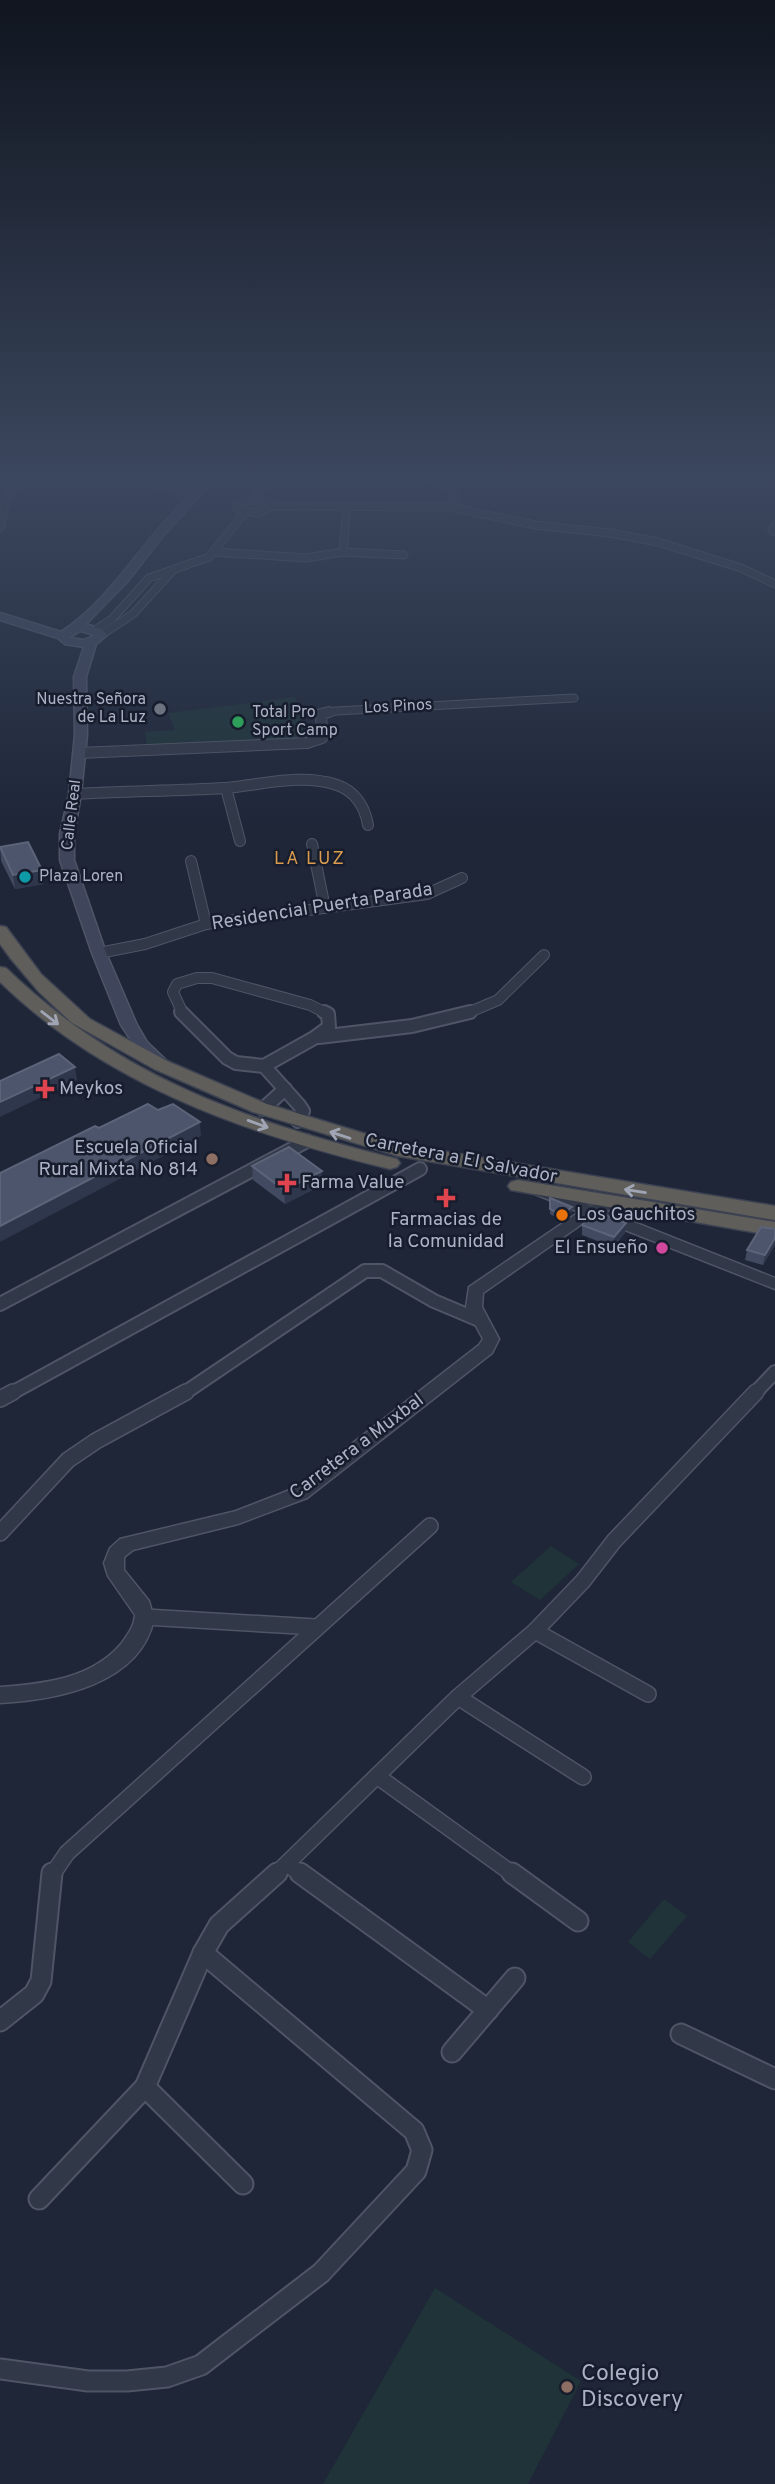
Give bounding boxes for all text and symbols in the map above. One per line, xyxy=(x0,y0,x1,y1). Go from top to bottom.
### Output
place label: Nuestra Señora de La Luz xyxy=(36,690,146,728)
street label: Los Pinos xyxy=(363,695,433,719)
marker: Nuestra Señora de La Luz xyxy=(152,701,168,717)
place label: Total Pro Sport Camp xyxy=(252,703,338,741)
marker: Total Pro Sport Camp xyxy=(230,714,246,730)
street label: Calle Real xyxy=(58,779,86,851)
district label: LA LUZ xyxy=(274,848,346,871)
place label: Plaza Loren xyxy=(39,867,123,887)
marker: Plaza Loren xyxy=(17,869,33,885)
street label: Residencial Puerta Parada xyxy=(210,878,434,936)
one-way arrow xyxy=(41,1011,59,1026)
place label: Meykos xyxy=(59,1077,123,1101)
marker: Meykos xyxy=(37,1081,53,1097)
one-way arrow xyxy=(247,1119,269,1131)
one-way arrow xyxy=(329,1127,351,1140)
street label: Carretera a El Salvador xyxy=(363,1129,560,1190)
place label: Escuela Oficial Rural Mixta No 814 xyxy=(39,1136,198,1182)
marker: Escuela Oficial Rural Mixta No 814 xyxy=(204,1151,220,1167)
place label: Farma Value xyxy=(301,1171,404,1195)
marker: Farma Value xyxy=(279,1175,295,1191)
one-way arrow xyxy=(624,1184,647,1197)
marker: Farmacias de la Comunidad xyxy=(438,1190,454,1206)
place label: Los Gauchitos xyxy=(576,1203,695,1227)
marker: Los Gauchitos xyxy=(554,1207,570,1223)
place label: Farmacias de la Comunidad xyxy=(388,1208,504,1254)
place label: El Ensueño xyxy=(554,1236,648,1260)
marker: El Ensueño xyxy=(654,1240,670,1256)
street label: Carretera a Muxbal xyxy=(285,1389,429,1505)
place label: Colegio Discovery xyxy=(581,2360,683,2415)
marker: Colegio Discovery xyxy=(559,2379,575,2395)

